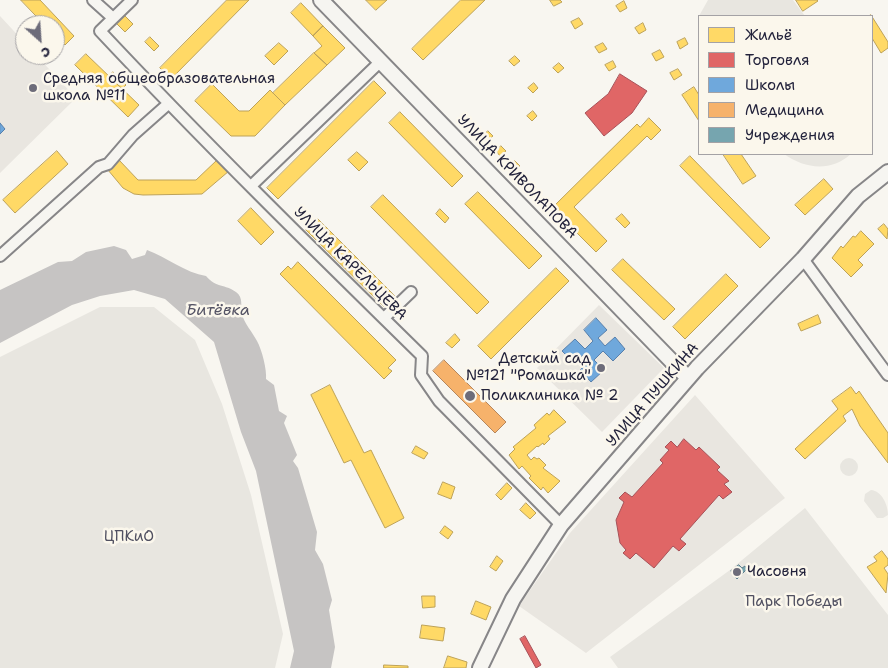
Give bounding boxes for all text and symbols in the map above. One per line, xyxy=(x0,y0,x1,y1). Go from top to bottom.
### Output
north arrow xyxy=(15,15,65,65)
legend xyxy=(698,15,873,155)
text: Жильё xyxy=(745,25,792,45)
text: С xyxy=(38,43,54,63)
text: Торговля xyxy=(745,50,810,70)
place label: Средняя общеобразовательная школа №11 xyxy=(43,70,275,105)
text: Школы xyxy=(745,75,795,95)
marker: Средняя общеобразовательная школа №11 xyxy=(27,82,39,94)
text: Медицина xyxy=(745,100,824,120)
street label: УЛИЦА КРИВОЛАПОВА xyxy=(453,111,581,243)
text: Учреждения xyxy=(745,125,835,145)
street label: УЛИЦА КАРЕЛЬЦЕВА xyxy=(290,204,410,324)
water label: Битёвка xyxy=(186,301,250,321)
street label: УЛИЦА ПУШКИНА xyxy=(603,340,703,450)
place label: Детский сад №121 "Ромашка" xyxy=(466,350,591,385)
marker: Детский сад №121 "Ромашка" xyxy=(595,362,607,374)
place label: Поликлиника № 2 xyxy=(481,387,619,405)
marker: Поликлиника № 2 xyxy=(463,389,477,403)
park label: ЦПКиО xyxy=(104,528,154,546)
place label: Часовня xyxy=(747,563,807,581)
marker: Часовня xyxy=(731,566,743,578)
park label: Парк Победы xyxy=(745,593,843,611)

